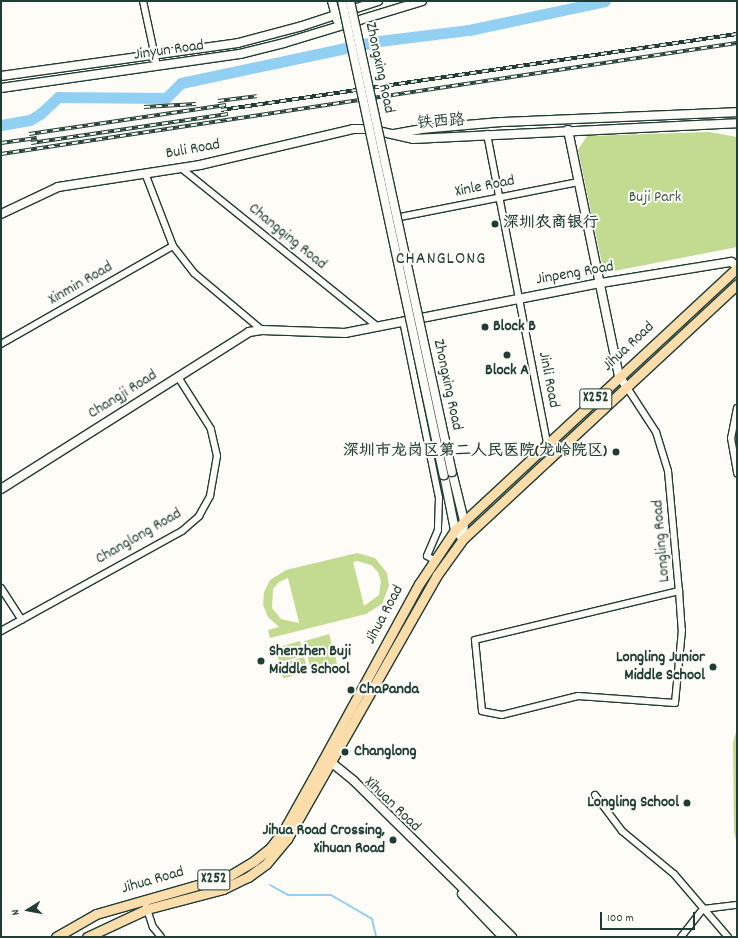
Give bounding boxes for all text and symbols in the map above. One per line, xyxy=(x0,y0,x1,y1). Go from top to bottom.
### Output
street label: Zhongxing Road xyxy=(360,21,398,115)
street label: Jinyun Road xyxy=(133,37,205,65)
street label: 铁西路 xyxy=(416,112,466,134)
street label: Buli Road xyxy=(164,136,222,164)
street label: Xinle Road xyxy=(454,172,516,202)
park label: Buji Park xyxy=(629,188,681,208)
street label: Changqing Road xyxy=(244,200,330,274)
place label: 深圳农商银行 xyxy=(503,214,599,234)
marker: 深圳农商银行 xyxy=(490,219,500,229)
district label: CHANGLONG xyxy=(396,249,486,271)
street label: Xinmin Road xyxy=(46,258,116,310)
street label: Jinpeng Road xyxy=(535,258,615,290)
place label: Block B xyxy=(493,317,536,337)
street label: Jihua Road xyxy=(599,318,659,376)
marker: Block B xyxy=(480,322,490,332)
street label: Zhongxing Road xyxy=(428,338,466,432)
marker: Block A xyxy=(502,350,512,360)
street label: Jinli Road xyxy=(533,350,563,410)
place label: Block A xyxy=(485,361,529,381)
street label: Changji Road xyxy=(85,366,161,424)
road number: X252 xyxy=(579,386,613,412)
place label: 深圳市龙岗区第二人民医院(龙岭院区) xyxy=(343,442,607,462)
marker: 深圳市龙岗区第二人民医院(龙岭院区) xyxy=(610,446,622,458)
street label: Longling Road xyxy=(649,499,675,583)
street label: Changlong Road xyxy=(93,505,185,569)
street label: Jihua Road xyxy=(361,582,409,648)
place label: Shenzhen Buji Middle School xyxy=(269,642,351,680)
place label: Longling Junior Middle School xyxy=(616,648,705,686)
marker: Shenzhen Buji Middle School xyxy=(256,656,266,666)
marker: Longling Junior Middle School xyxy=(708,662,718,672)
place label: ChaPanda xyxy=(359,680,419,700)
marker: ChaPanda xyxy=(346,685,356,695)
place label: Changlong xyxy=(354,742,416,762)
marker: Changlong xyxy=(339,746,351,758)
street label: Xihuan Road xyxy=(360,773,424,837)
place label: Longling School xyxy=(587,793,679,813)
marker: Longling School xyxy=(682,798,692,808)
place label: Jihua Road Crossing, Xihuan Road xyxy=(262,821,385,859)
marker: Jihua Road Crossing, Xihuan Road xyxy=(388,835,398,845)
street label: Jihua Road xyxy=(120,863,186,899)
road number: X252 xyxy=(197,867,231,893)
north arrow xyxy=(8,890,48,930)
scale bar xyxy=(602,904,697,930)
text: N xyxy=(8,908,25,916)
text: 100 m xyxy=(607,910,634,927)

